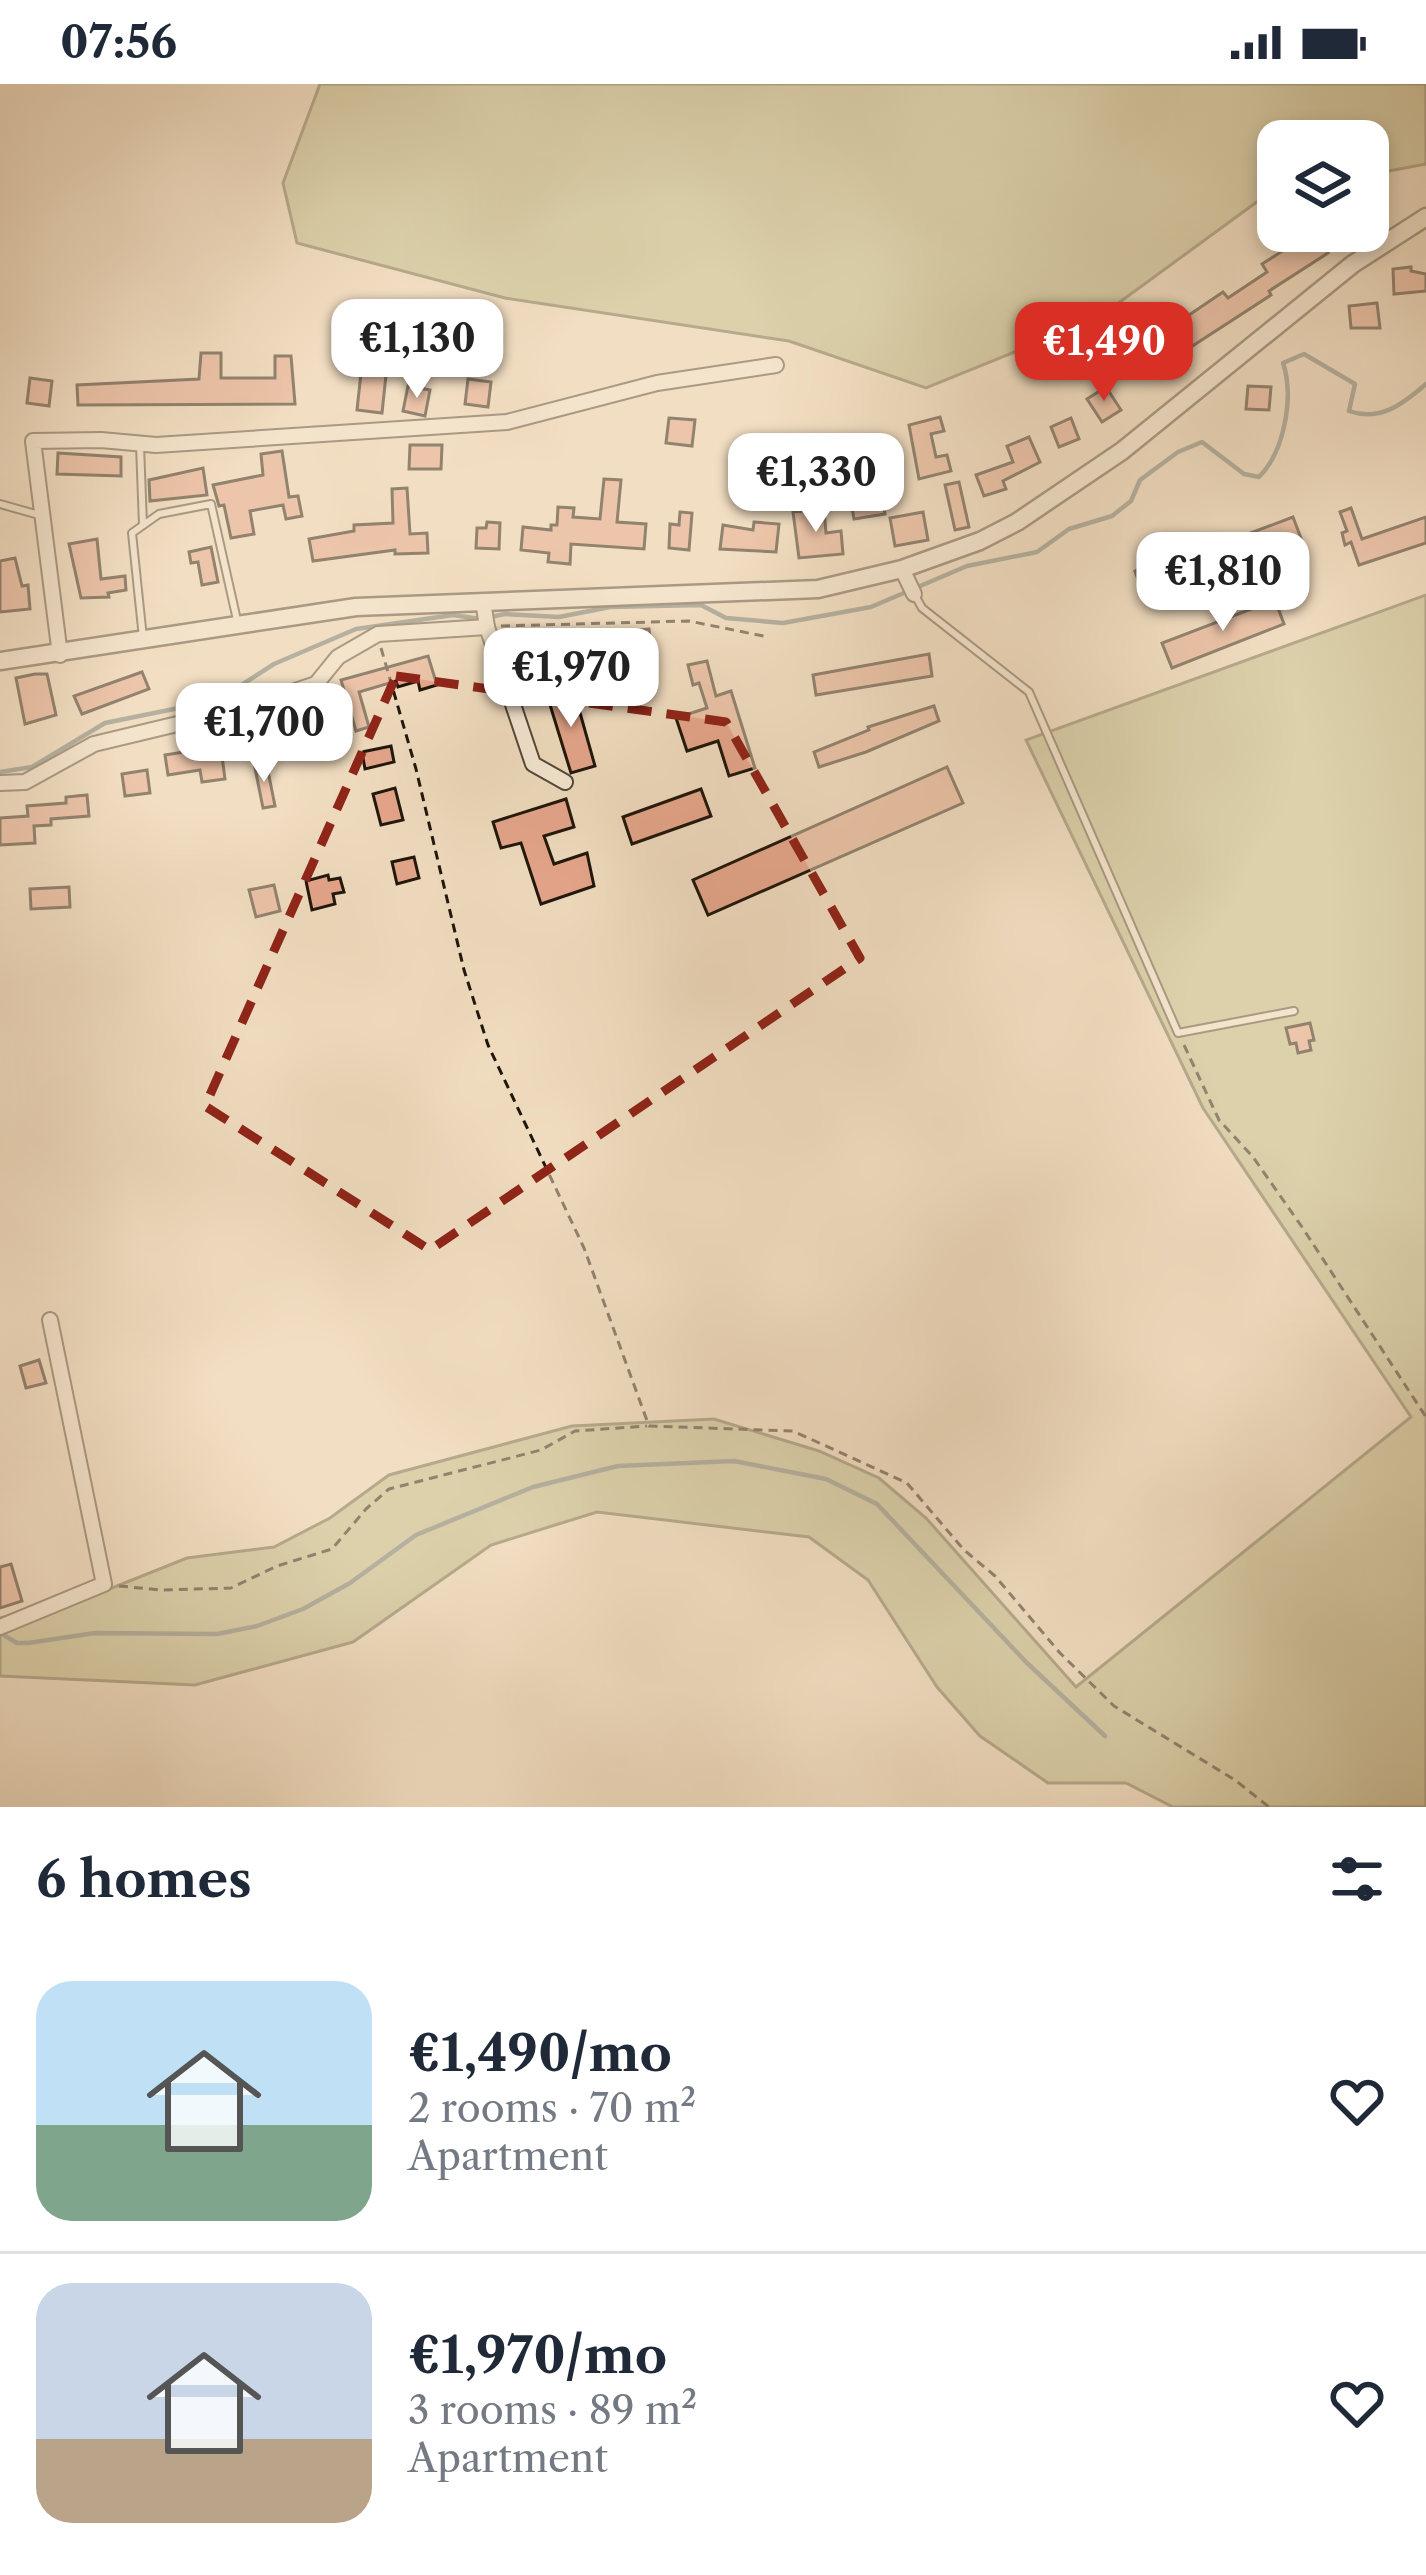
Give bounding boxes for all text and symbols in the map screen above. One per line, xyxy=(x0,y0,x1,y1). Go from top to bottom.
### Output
text: 07:56 xyxy=(60,14,177,70)
map controls xyxy=(1257,120,1389,252)
button: layers xyxy=(1257,120,1389,252)
pin: €1,130 xyxy=(319,299,515,401)
pin: €1,490 xyxy=(1006,302,1202,404)
text: €1,130 xyxy=(358,314,476,362)
text: €1,490 xyxy=(1042,317,1166,365)
pin: €1,330 xyxy=(718,433,914,535)
text: €1,330 xyxy=(755,448,877,496)
pin: €1,810 xyxy=(1125,532,1321,634)
text: €1,810 xyxy=(1163,547,1283,595)
pin: €1,970 xyxy=(473,628,669,730)
text: €1,970 xyxy=(511,643,631,691)
pin: €1,700 xyxy=(166,683,362,785)
text: €1,700 xyxy=(203,698,325,746)
icon: filters xyxy=(1324,1846,1390,1912)
text: 6 homes xyxy=(36,1848,252,1910)
text: €1,490/mo xyxy=(408,2022,672,2084)
icon: home xyxy=(132,2029,276,2173)
icon: heart xyxy=(1324,2068,1390,2134)
text: 2 rooms · 70 m² xyxy=(408,2084,696,2132)
text: Apartment xyxy=(408,2132,608,2180)
text: €1,970/mo xyxy=(408,2324,667,2386)
icon: home xyxy=(132,2331,276,2475)
icon: heart xyxy=(1324,2370,1390,2436)
text: 3 rooms · 89 m² xyxy=(408,2386,697,2434)
text: Apartment xyxy=(408,2434,608,2482)

